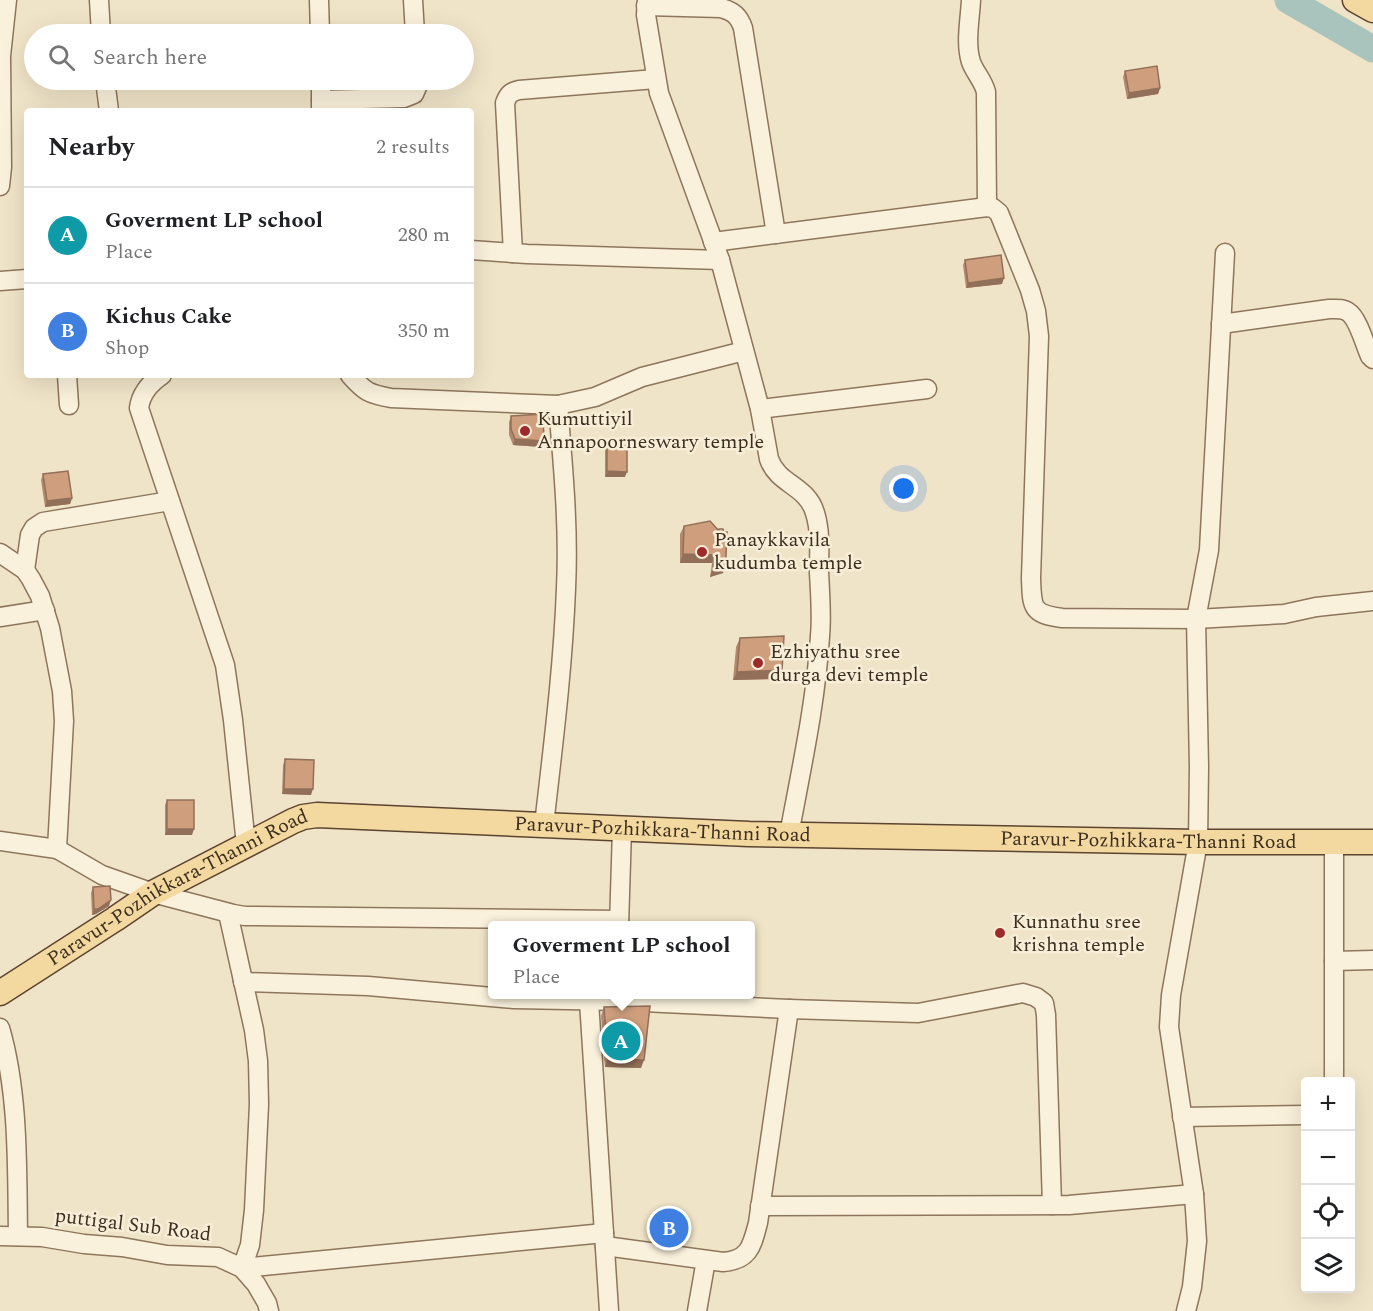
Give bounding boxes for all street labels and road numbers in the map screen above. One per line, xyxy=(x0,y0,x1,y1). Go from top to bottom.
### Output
street label: Paravur-Pozhikkara-Thanni Road xyxy=(41,801,313,974)
street label: Paravur-Pozhikkara-Thanni Road xyxy=(514,809,811,850)
street label: Paravur-Pozhikkara-Thanni Road xyxy=(1000,823,1297,857)
street label: puttigal Sub Road xyxy=(53,1201,213,1249)

